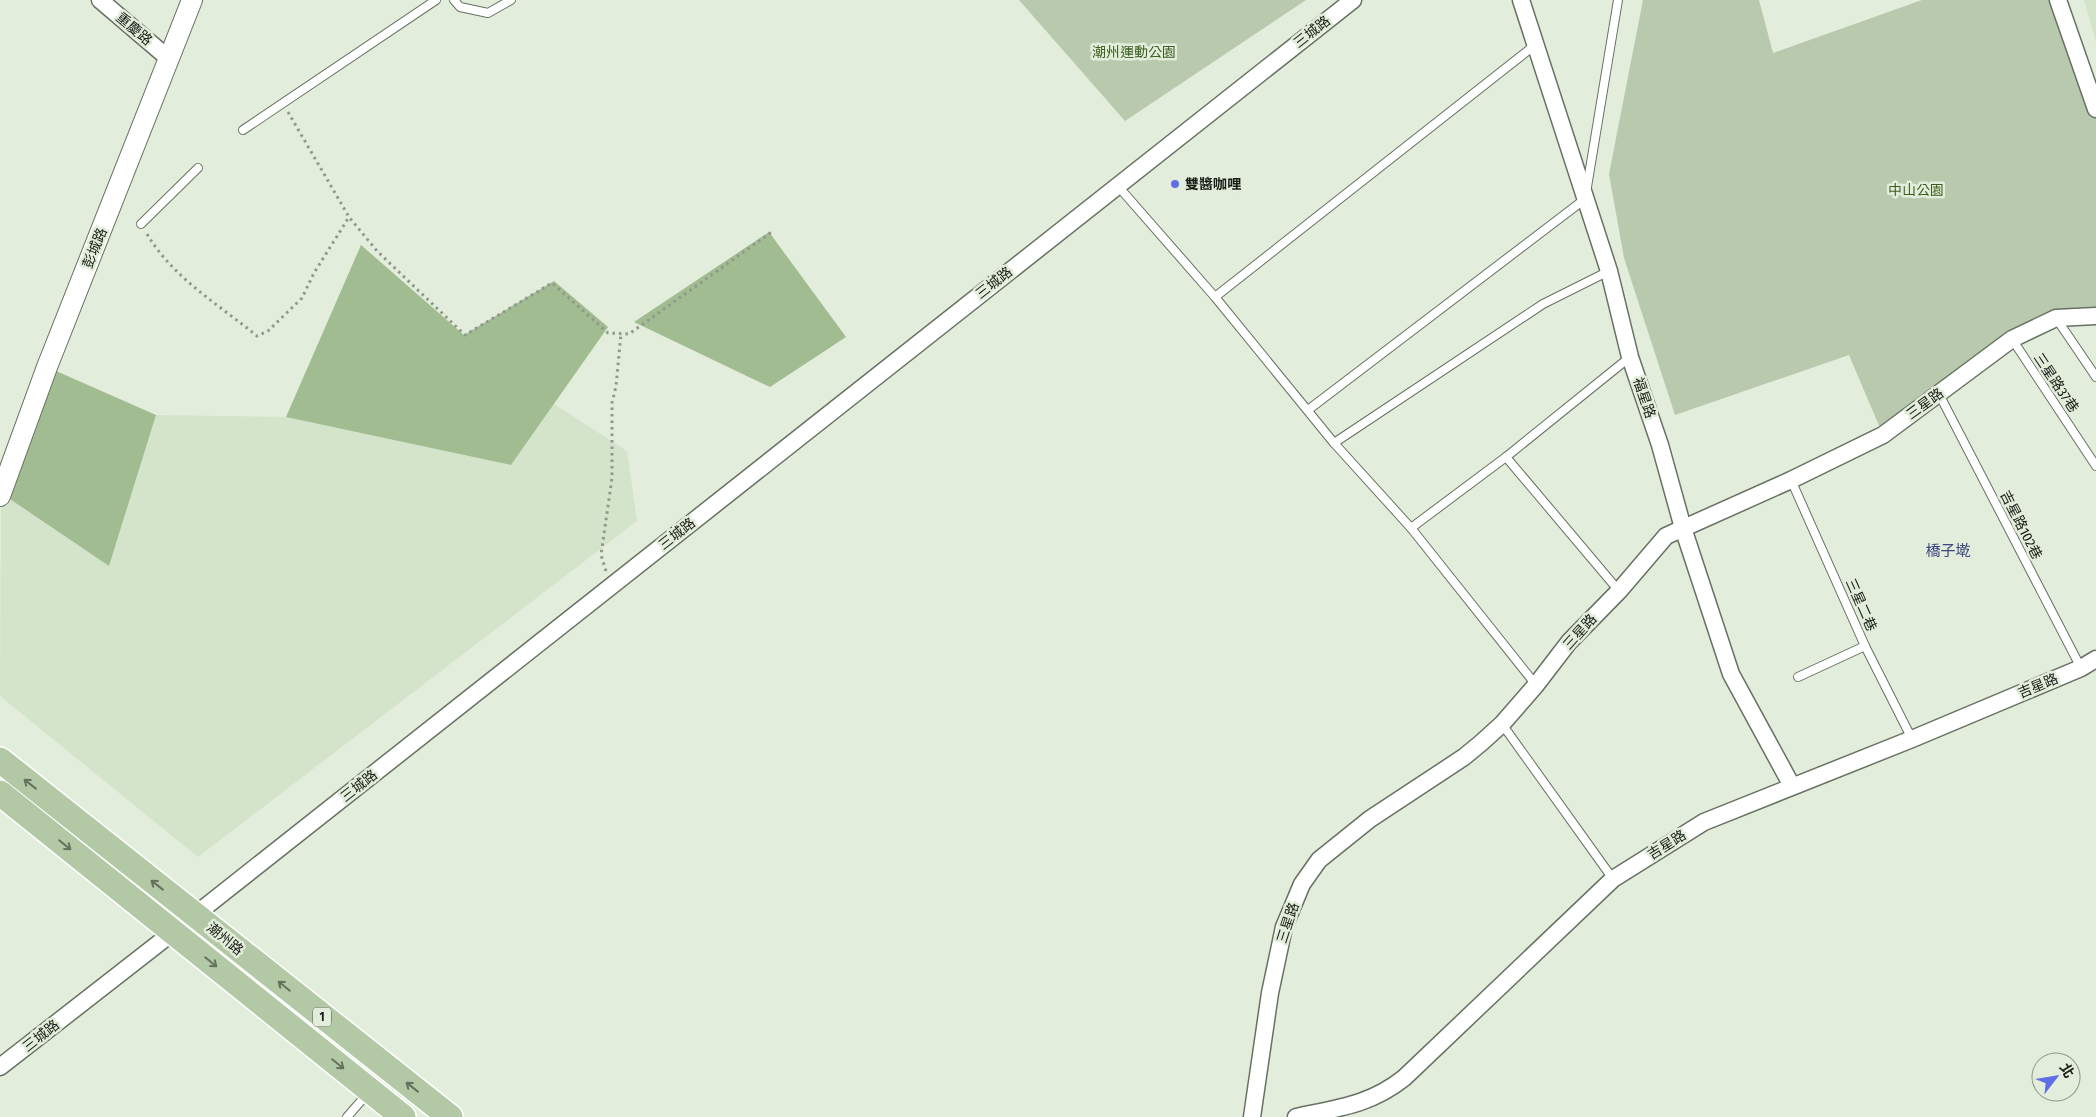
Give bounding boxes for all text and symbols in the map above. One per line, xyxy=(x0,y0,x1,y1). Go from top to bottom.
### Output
street label: 重慶路 xyxy=(112,9,156,49)
street label: 三城路 xyxy=(1290,12,1334,52)
park label: 潮州運動公園 xyxy=(1092,44,1176,61)
place label: 雙醬咖哩 xyxy=(1185,176,1242,193)
marker: 雙醬咖哩 xyxy=(1169,178,1181,190)
park label: 中山公園 xyxy=(1888,182,1944,199)
street label: 彭城路 xyxy=(79,225,111,271)
street label: 三城路 xyxy=(972,263,1016,303)
street label: 三星路37巷 xyxy=(2030,350,2082,416)
street label: 福星路 xyxy=(1629,375,1659,421)
street label: 三星路 xyxy=(1903,385,1947,423)
street label: 吉星路102巷 xyxy=(1996,488,2046,562)
street label: 三城路 xyxy=(655,514,699,554)
district label: 橋子墘 xyxy=(1925,542,1971,560)
street label: 三星二巷 xyxy=(1842,576,1880,634)
street label: 三星路 xyxy=(1560,611,1600,653)
street label: 吉星路 xyxy=(2015,670,2061,702)
street label: 三城路 xyxy=(337,766,381,806)
one-way arrow xyxy=(23,779,37,789)
street label: 吉星路 xyxy=(1645,827,1689,863)
one-way arrow xyxy=(59,840,72,851)
one-way arrow xyxy=(151,880,164,891)
street label: 三星路 xyxy=(1273,900,1303,946)
street label: 潮州路 xyxy=(203,919,247,959)
one-way arrow xyxy=(205,957,218,968)
one-way arrow xyxy=(278,981,291,992)
road number: 1 xyxy=(313,1008,331,1026)
street label: 三城路 xyxy=(19,1016,63,1056)
north arrow xyxy=(2031,1052,2081,1102)
one-way arrow xyxy=(331,1059,344,1070)
text: 北 xyxy=(2056,1060,2078,1081)
one-way arrow xyxy=(406,1082,419,1093)

